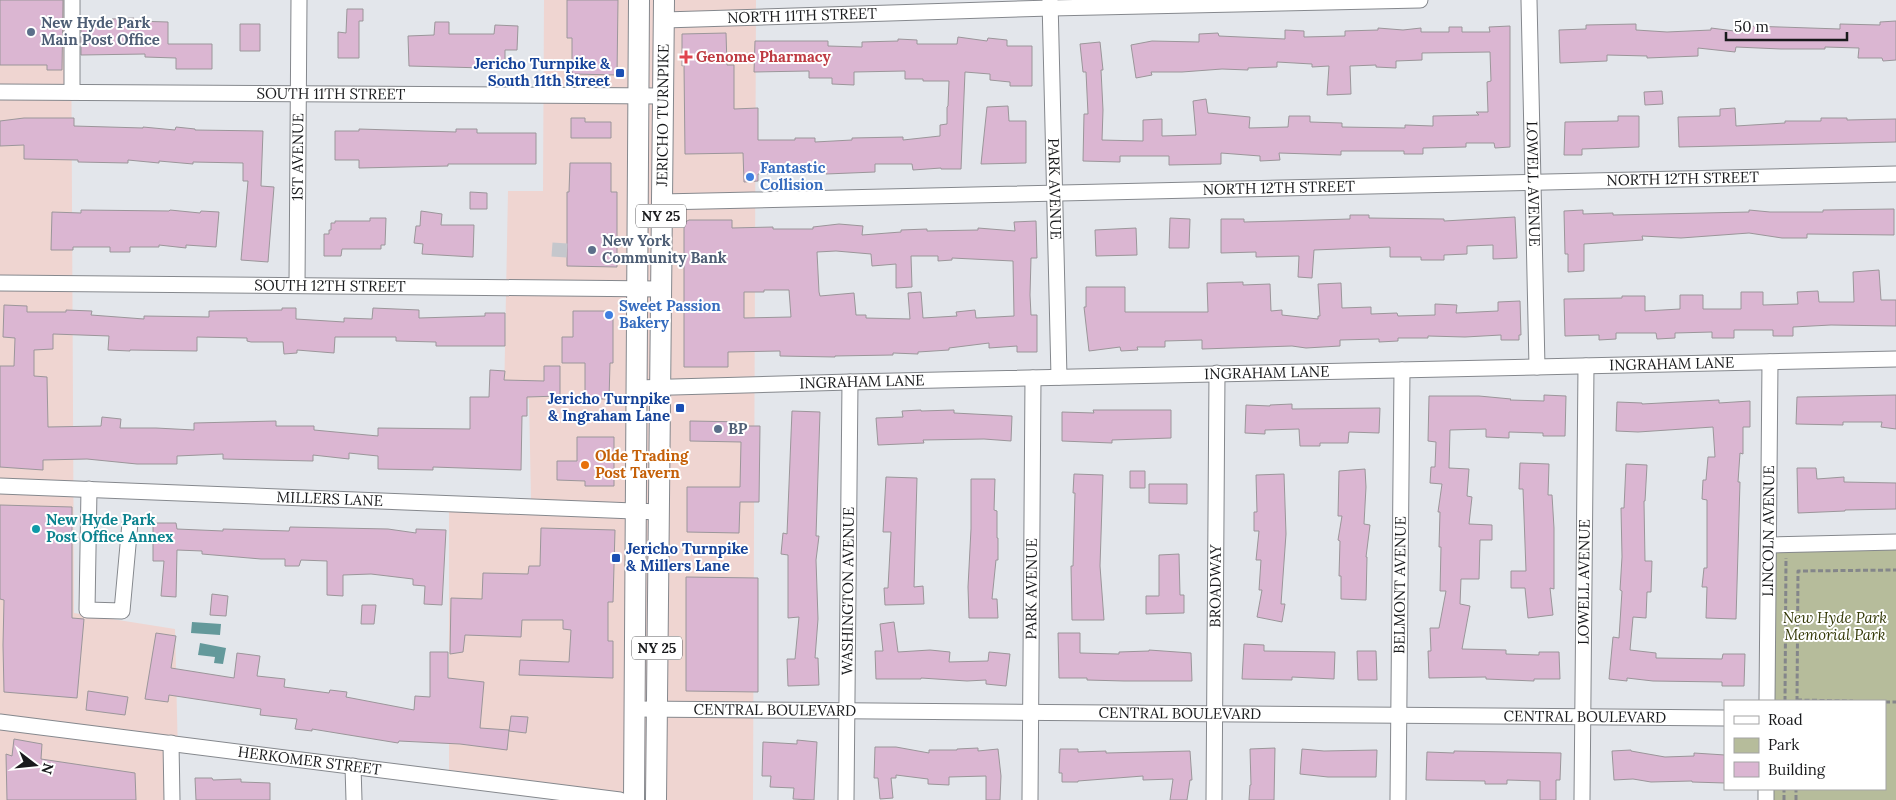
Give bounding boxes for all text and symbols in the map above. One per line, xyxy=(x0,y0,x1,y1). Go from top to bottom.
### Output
street label: NORTH 11TH STREET xyxy=(727,3,878,27)
scale bar xyxy=(1726,10,1847,42)
place label: New Hyde Park Main Post Office xyxy=(41,13,160,49)
text: 50 m xyxy=(1734,17,1769,36)
marker: New Hyde Park Main Post Office xyxy=(25,26,37,38)
street label: JERICHO TURNPIKE xyxy=(652,44,673,187)
place label: Genome Pharmacy xyxy=(696,47,832,66)
marker: Genome Pharmacy xyxy=(680,51,692,63)
place label: Jericho Turnpike & South 11th Street xyxy=(474,54,611,90)
marker: Jericho Turnpike & South 11th Street xyxy=(614,67,626,79)
street label: SOUTH 11TH STREET xyxy=(256,84,406,103)
street label: 1ST AVENUE xyxy=(288,113,307,201)
street label: LOWELL AVENUE xyxy=(1523,121,1544,247)
street label: PARK AVENUE xyxy=(1044,138,1066,240)
place label: Fantastic Collision xyxy=(760,158,826,194)
street label: NORTH 12TH STREET xyxy=(1606,167,1760,190)
marker: Fantastic Collision xyxy=(744,171,756,183)
street label: NORTH 12TH STREET xyxy=(1202,176,1356,199)
road number: NY 25 xyxy=(636,205,686,228)
place label: New York Community Bank xyxy=(602,231,727,267)
marker: New York Community Bank xyxy=(586,244,598,256)
street label: SOUTH 12TH STREET xyxy=(254,275,406,296)
place label: Sweet Passion Bakery xyxy=(619,296,721,332)
marker: Sweet Passion Bakery xyxy=(603,309,615,321)
street label: INGRAHAM LANE xyxy=(1609,353,1735,374)
street label: INGRAHAM LANE xyxy=(1204,361,1330,383)
street label: INGRAHAM LANE xyxy=(799,370,925,392)
place label: Jericho Turnpike & Ingraham Lane xyxy=(548,389,670,425)
marker: Jericho Turnpike & Ingraham Lane xyxy=(674,402,686,414)
place label: BP xyxy=(728,419,748,438)
marker: BP xyxy=(712,423,724,435)
place label: Olde Trading Post Tavern xyxy=(595,446,689,482)
marker: Olde Trading Post Tavern xyxy=(579,459,591,471)
street label: LINCOLN AVENUE xyxy=(1758,465,1778,597)
street label: MILLERS LANE xyxy=(276,487,383,510)
street label: WASHINGTON AVENUE xyxy=(837,507,858,675)
place label: New Hyde Park Post Office Annex xyxy=(46,510,173,546)
street label: BELMONT AVENUE xyxy=(1389,516,1410,654)
street label: LOWELL AVENUE xyxy=(1573,519,1594,645)
marker: New Hyde Park Post Office Annex xyxy=(30,523,42,535)
street label: PARK AVENUE xyxy=(1021,538,1041,640)
place label: Jericho Turnpike & Millers Lane xyxy=(626,539,748,575)
street label: BROADWAY xyxy=(1205,544,1225,628)
marker: Jericho Turnpike & Millers Lane xyxy=(610,552,622,564)
park label: New Hyde Park Memorial Park xyxy=(1783,608,1887,644)
road number: NY 25 xyxy=(632,636,682,660)
street label: CENTRAL BOULEVARD xyxy=(694,699,856,720)
legend xyxy=(1724,700,1886,790)
street label: CENTRAL BOULEVARD xyxy=(1099,703,1261,723)
street label: CENTRAL BOULEVARD xyxy=(1504,706,1666,727)
text: Road xyxy=(1768,710,1803,729)
text: Park xyxy=(1768,735,1799,754)
north arrow xyxy=(10,740,60,790)
street label: HERKOMER STREET xyxy=(237,742,383,779)
text: Building xyxy=(1768,760,1826,779)
text: N xyxy=(37,761,58,776)

